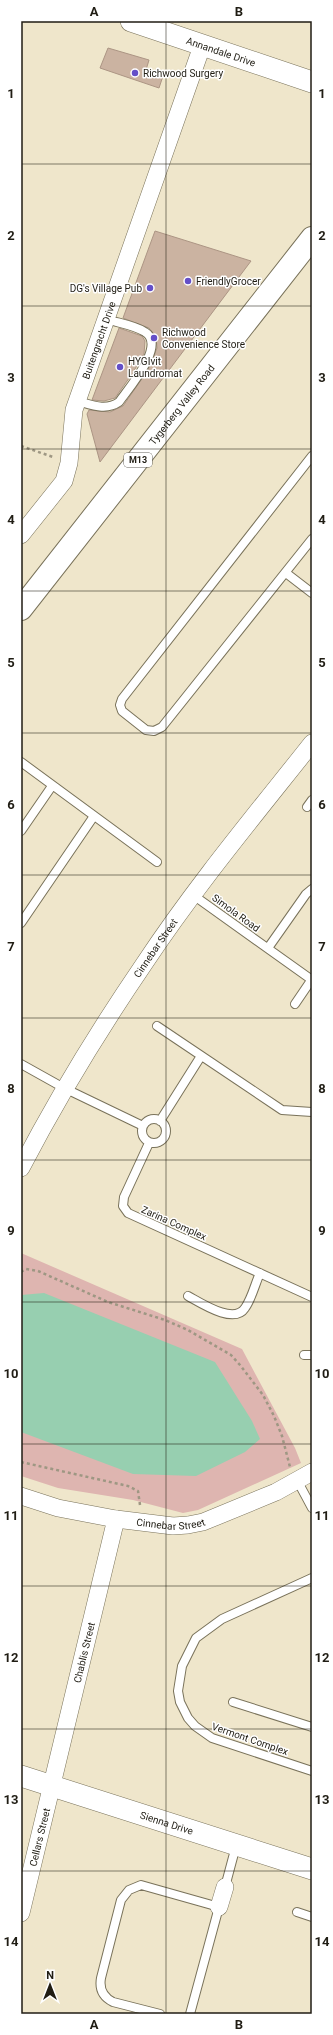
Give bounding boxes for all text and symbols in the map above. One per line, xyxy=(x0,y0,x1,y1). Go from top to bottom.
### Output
text: A xyxy=(90,4,99,19)
text: B xyxy=(235,4,243,19)
street label: Annandale Drive xyxy=(185,35,257,68)
marker: Richwood Surgery xyxy=(130,68,140,78)
place label: Richwood Surgery xyxy=(143,68,224,79)
text: 1 xyxy=(7,86,15,101)
text: 1 xyxy=(318,86,326,101)
text: 2 xyxy=(7,228,15,243)
text: 2 xyxy=(318,228,326,243)
marker: FriendlyGrocer xyxy=(183,276,193,286)
place label: FriendlyGrocer xyxy=(196,276,261,287)
place label: DG's Village Pub xyxy=(70,283,142,294)
marker: DG's Village Pub xyxy=(145,283,155,293)
street label: Buitengracht Drive xyxy=(80,300,117,380)
place label: Richwood Convenience Store xyxy=(162,327,245,350)
marker: Richwood Convenience Store xyxy=(149,333,159,343)
place label: HYGIvit Laundromat xyxy=(128,356,182,379)
marker: HYGIvit Laundromat xyxy=(115,362,125,372)
street label: Tygerberg Valley Road xyxy=(147,362,216,447)
text: 3 xyxy=(7,370,15,385)
text: 3 xyxy=(318,370,326,385)
road number: M13 xyxy=(124,453,152,467)
text: 4 xyxy=(7,512,15,527)
text: 4 xyxy=(318,512,326,527)
text: 5 xyxy=(7,655,15,670)
text: 5 xyxy=(318,655,326,670)
text: 6 xyxy=(7,797,15,812)
text: 6 xyxy=(318,797,326,812)
street label: Simola Road xyxy=(210,892,262,934)
street label: Cinnebar Street xyxy=(131,916,179,979)
text: 7 xyxy=(7,939,15,954)
text: 7 xyxy=(318,939,326,954)
text: 8 xyxy=(7,1081,15,1096)
text: 8 xyxy=(318,1081,326,1096)
street label: Zarina Complex xyxy=(140,1204,208,1242)
text: 9 xyxy=(7,1223,15,1238)
text: 9 xyxy=(318,1223,326,1238)
text: 10 xyxy=(4,1366,18,1381)
text: 10 xyxy=(315,1366,329,1381)
text: 11 xyxy=(4,1508,18,1523)
text: 11 xyxy=(315,1508,329,1523)
street label: Cinnebar Street xyxy=(136,1516,207,1532)
street label: Chablis Street xyxy=(71,1621,96,1684)
text: 12 xyxy=(4,1650,18,1665)
text: 12 xyxy=(315,1650,329,1665)
street label: Vermont Complex xyxy=(210,1721,290,1757)
text: 13 xyxy=(4,1792,18,1807)
text: 13 xyxy=(315,1792,329,1807)
street label: Cellars Street xyxy=(27,1807,52,1867)
street label: Sienna Drive xyxy=(139,1809,195,1836)
text: 14 xyxy=(4,1934,19,1949)
text: 14 xyxy=(315,1934,330,1949)
north arrow xyxy=(30,1965,70,2005)
text: N xyxy=(46,1969,54,1982)
text: A xyxy=(90,2017,99,2032)
text: B xyxy=(235,2017,243,2032)

